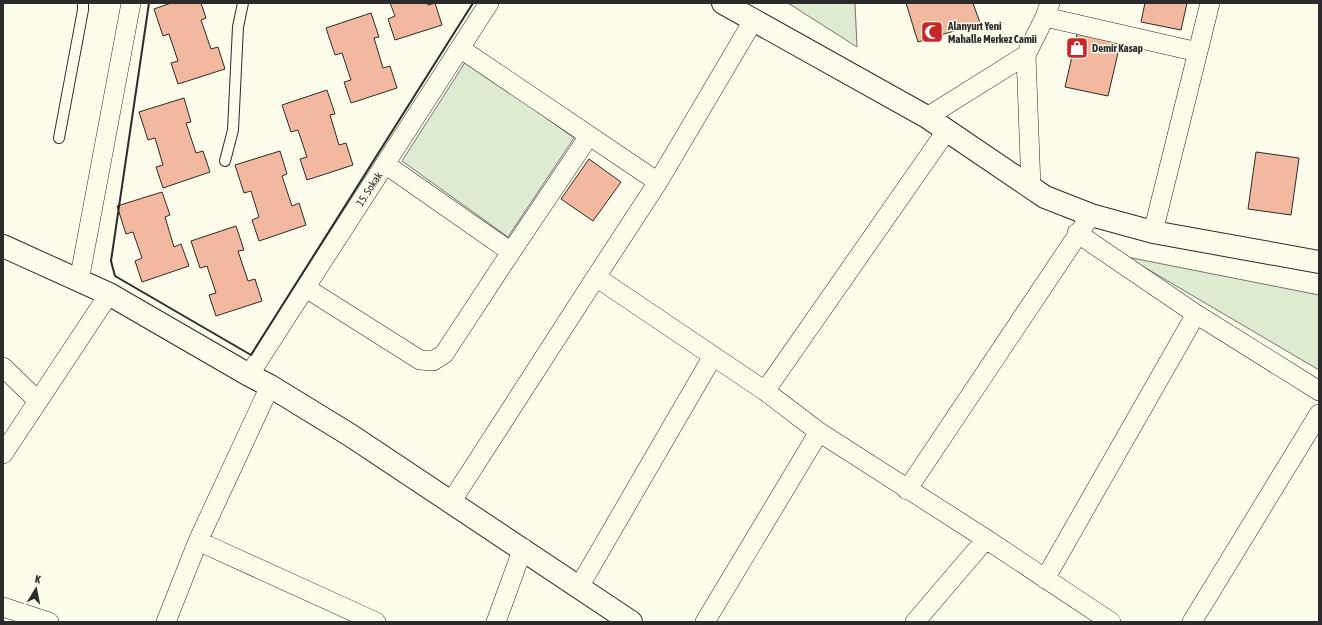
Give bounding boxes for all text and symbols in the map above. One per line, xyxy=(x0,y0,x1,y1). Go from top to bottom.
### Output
mosque icon: Alanyurt Yeni Mahalle Merkez Camii xyxy=(919,19,945,45)
place label: Alanyurt Yeni Mahalle Merkez Camii xyxy=(947,20,1037,45)
shop icon: Demir Kasap xyxy=(1064,35,1090,61)
place label: Demir Kasap xyxy=(1092,42,1143,54)
street label: 15. Sokak xyxy=(354,170,385,208)
north arrow xyxy=(16,569,56,609)
text: K xyxy=(34,573,42,586)

